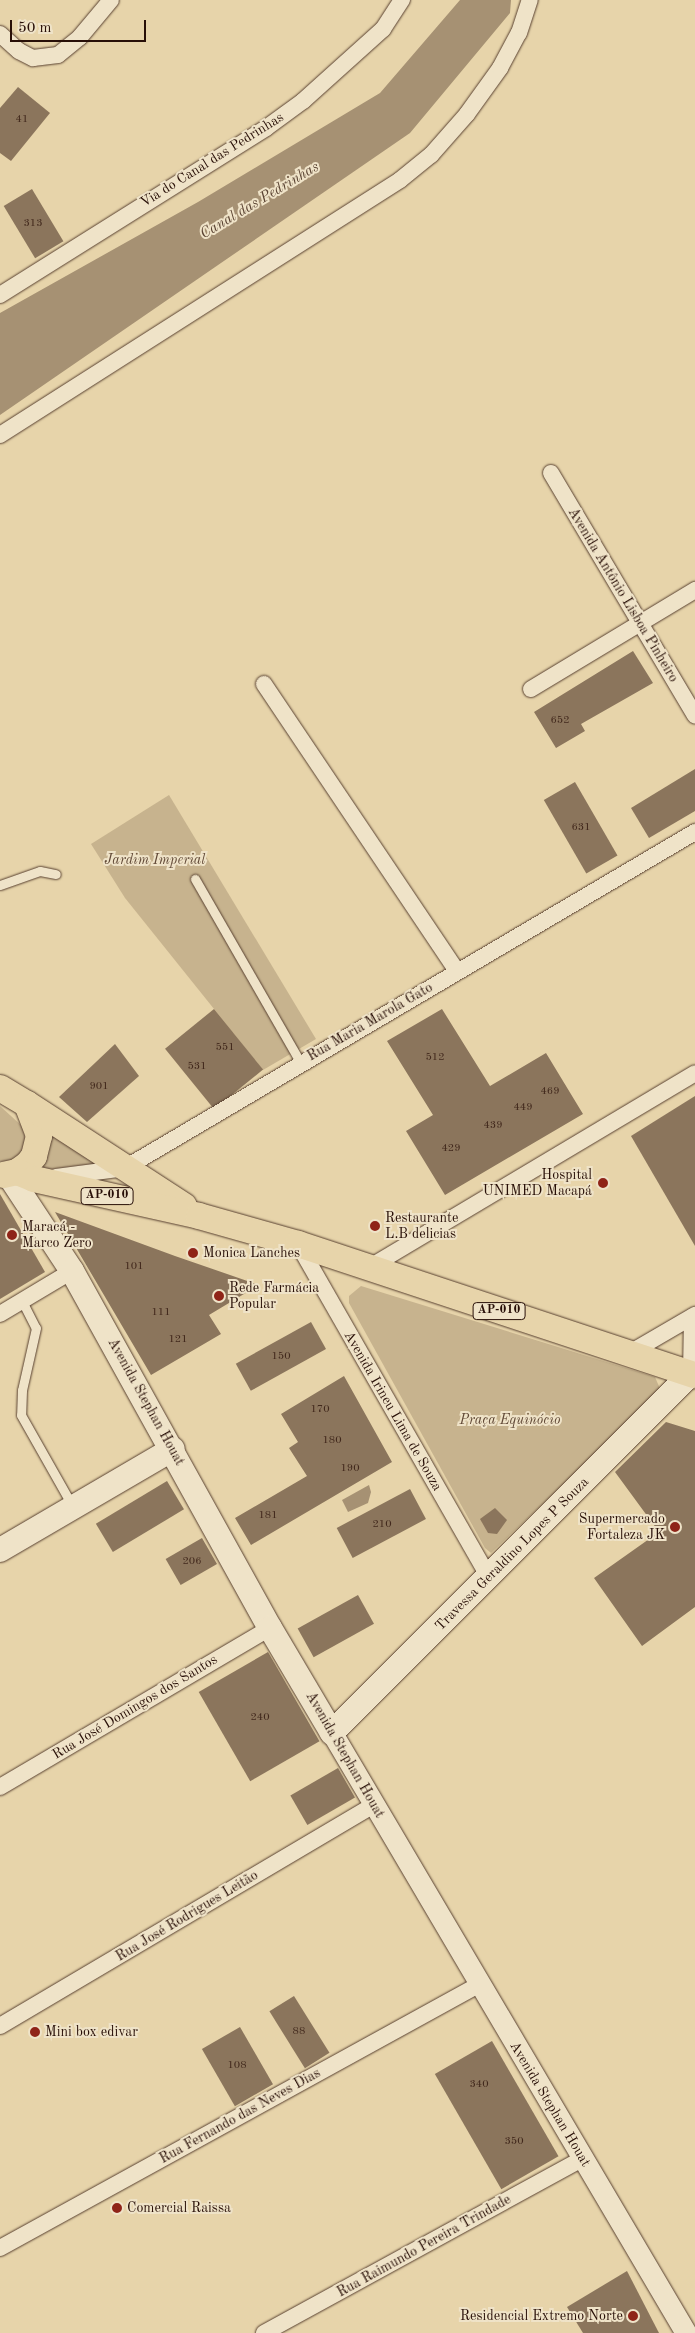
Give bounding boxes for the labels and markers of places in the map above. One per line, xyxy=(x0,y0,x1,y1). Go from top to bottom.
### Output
place label: Hospital UNIMED Macapá xyxy=(483,1167,592,1200)
marker: Hospital UNIMED Macapá xyxy=(596,1176,610,1190)
place label: Restaurante L.B delicias xyxy=(385,1210,458,1242)
place label: Maracá - Marco Zero xyxy=(22,1219,92,1252)
marker: Restaurante L.B delicias xyxy=(369,1220,381,1232)
marker: Maracá - Marco Zero xyxy=(6,1229,18,1241)
place label: Monica Lanches xyxy=(203,1245,300,1261)
marker: Monica Lanches xyxy=(187,1247,199,1259)
place label: Rede Farmácia Popular xyxy=(229,1280,319,1312)
marker: Rede Farmácia Popular xyxy=(213,1290,225,1302)
place label: Supermercado Fortaleza JK xyxy=(579,1511,665,1544)
marker: Supermercado Fortaleza JK xyxy=(669,1521,681,1533)
place label: Mini box edivar xyxy=(45,2024,138,2040)
marker: Mini box edivar xyxy=(29,2026,41,2038)
place label: Comercial Raissa xyxy=(127,2200,231,2216)
marker: Comercial Raissa xyxy=(111,2202,123,2214)
place label: Residencial Extremo Norte xyxy=(460,2308,623,2324)
marker: Residencial Extremo Norte xyxy=(627,2310,639,2322)

